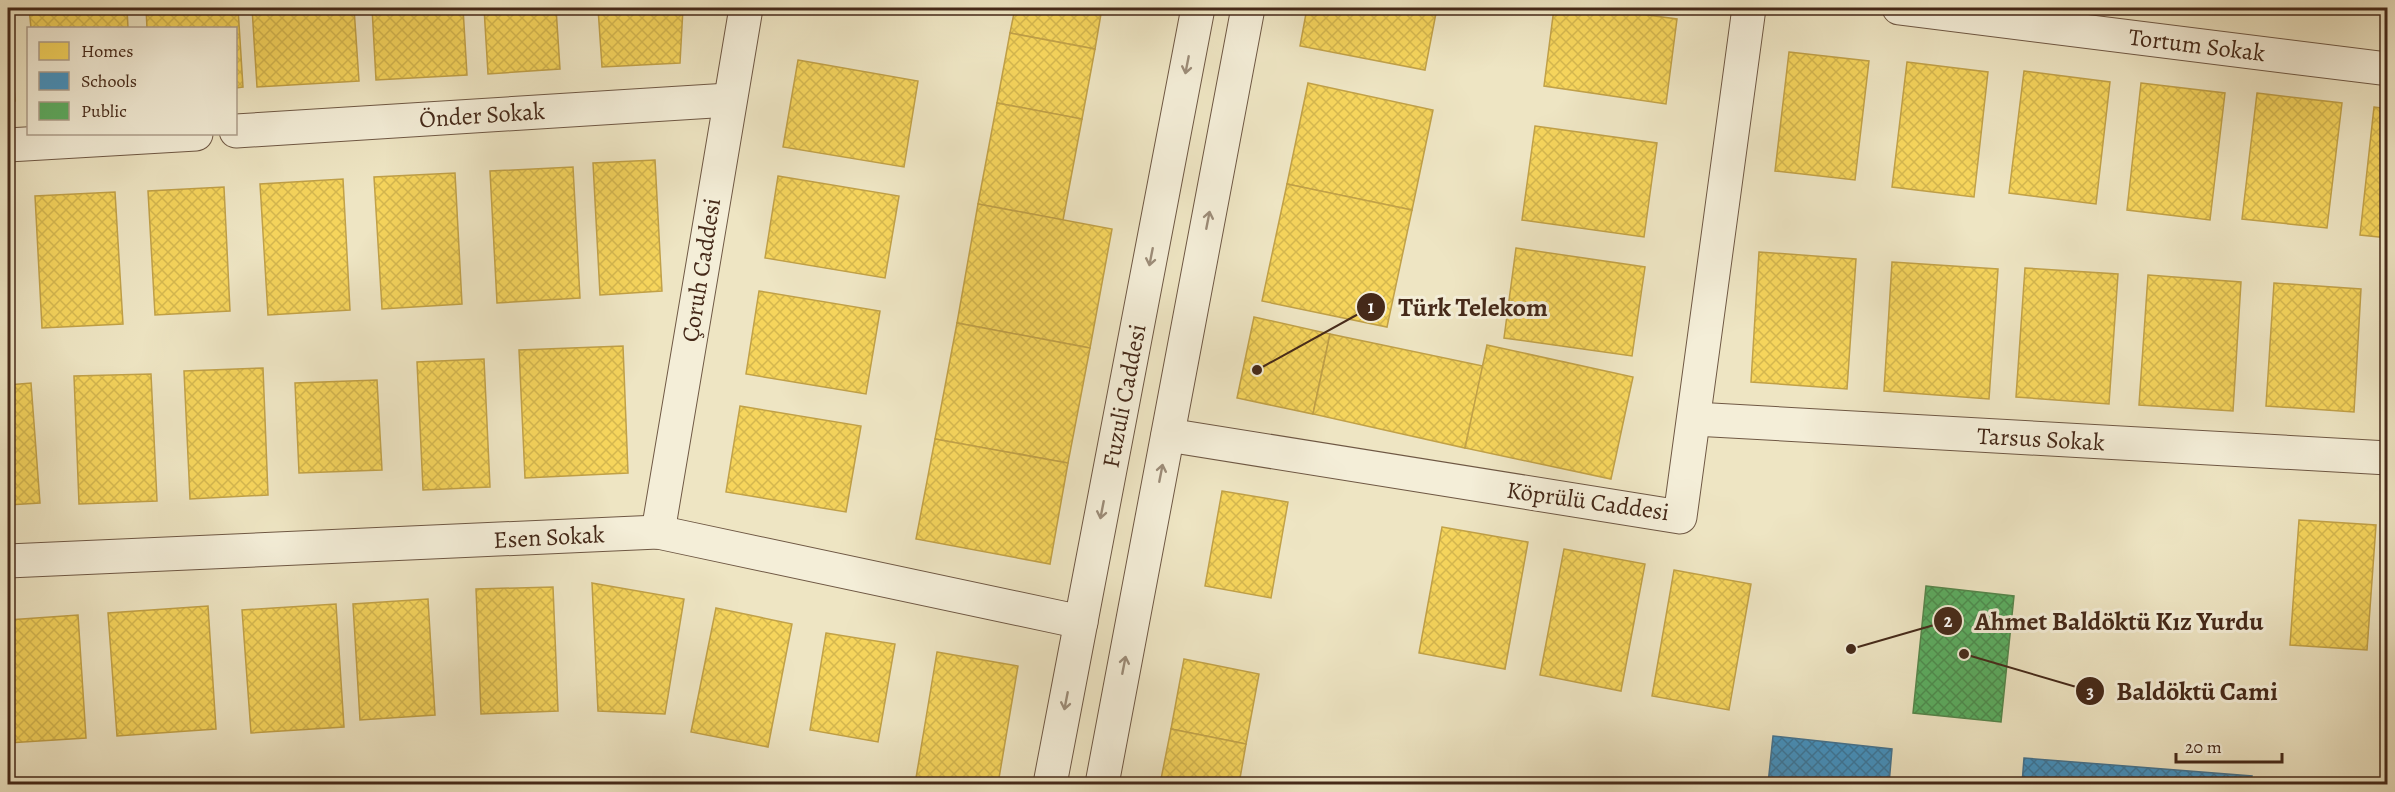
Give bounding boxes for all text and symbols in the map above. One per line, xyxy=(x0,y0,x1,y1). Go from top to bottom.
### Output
street label: Tortum Sokak xyxy=(2127,21,2267,69)
legend xyxy=(27,27,237,135)
text: Homes xyxy=(81,39,133,63)
one-way arrow xyxy=(1181,55,1192,74)
text: Schools xyxy=(81,69,137,93)
street label: Önder Sokak xyxy=(418,95,546,135)
text: Public xyxy=(81,99,127,123)
street label: Çoruh Caddesi xyxy=(674,196,728,344)
one-way arrow xyxy=(1203,211,1214,230)
one-way arrow xyxy=(1145,246,1156,266)
callout: Türk Telekom xyxy=(1356,285,1560,329)
text: Türk Telekom xyxy=(1398,290,1548,325)
text: 1 xyxy=(1368,295,1375,319)
street label: Fuzuli Caddesi xyxy=(1094,321,1154,471)
street label: Tarsus Sokak xyxy=(1976,420,2106,458)
one-way arrow xyxy=(1156,464,1167,484)
street label: Köprülü Caddesi xyxy=(1505,474,1671,528)
one-way arrow xyxy=(1096,500,1107,519)
street label: Esen Sokak xyxy=(493,518,605,556)
callout: Ahmet Baldöktü Kız Yurdu xyxy=(1933,599,2276,643)
text: Ahmet Baldöktü Kız Yurdu xyxy=(1974,604,2264,639)
text: 2 xyxy=(1944,609,1953,633)
one-way arrow xyxy=(1119,656,1130,675)
callout: Baldöktü Cami xyxy=(2075,669,2290,713)
text: Baldöktü Cami xyxy=(2116,674,2278,709)
text: 3 xyxy=(2086,680,2094,704)
one-way arrow xyxy=(1060,691,1071,711)
scale bar xyxy=(2176,726,2282,764)
text: 20 m xyxy=(2185,735,2222,759)

